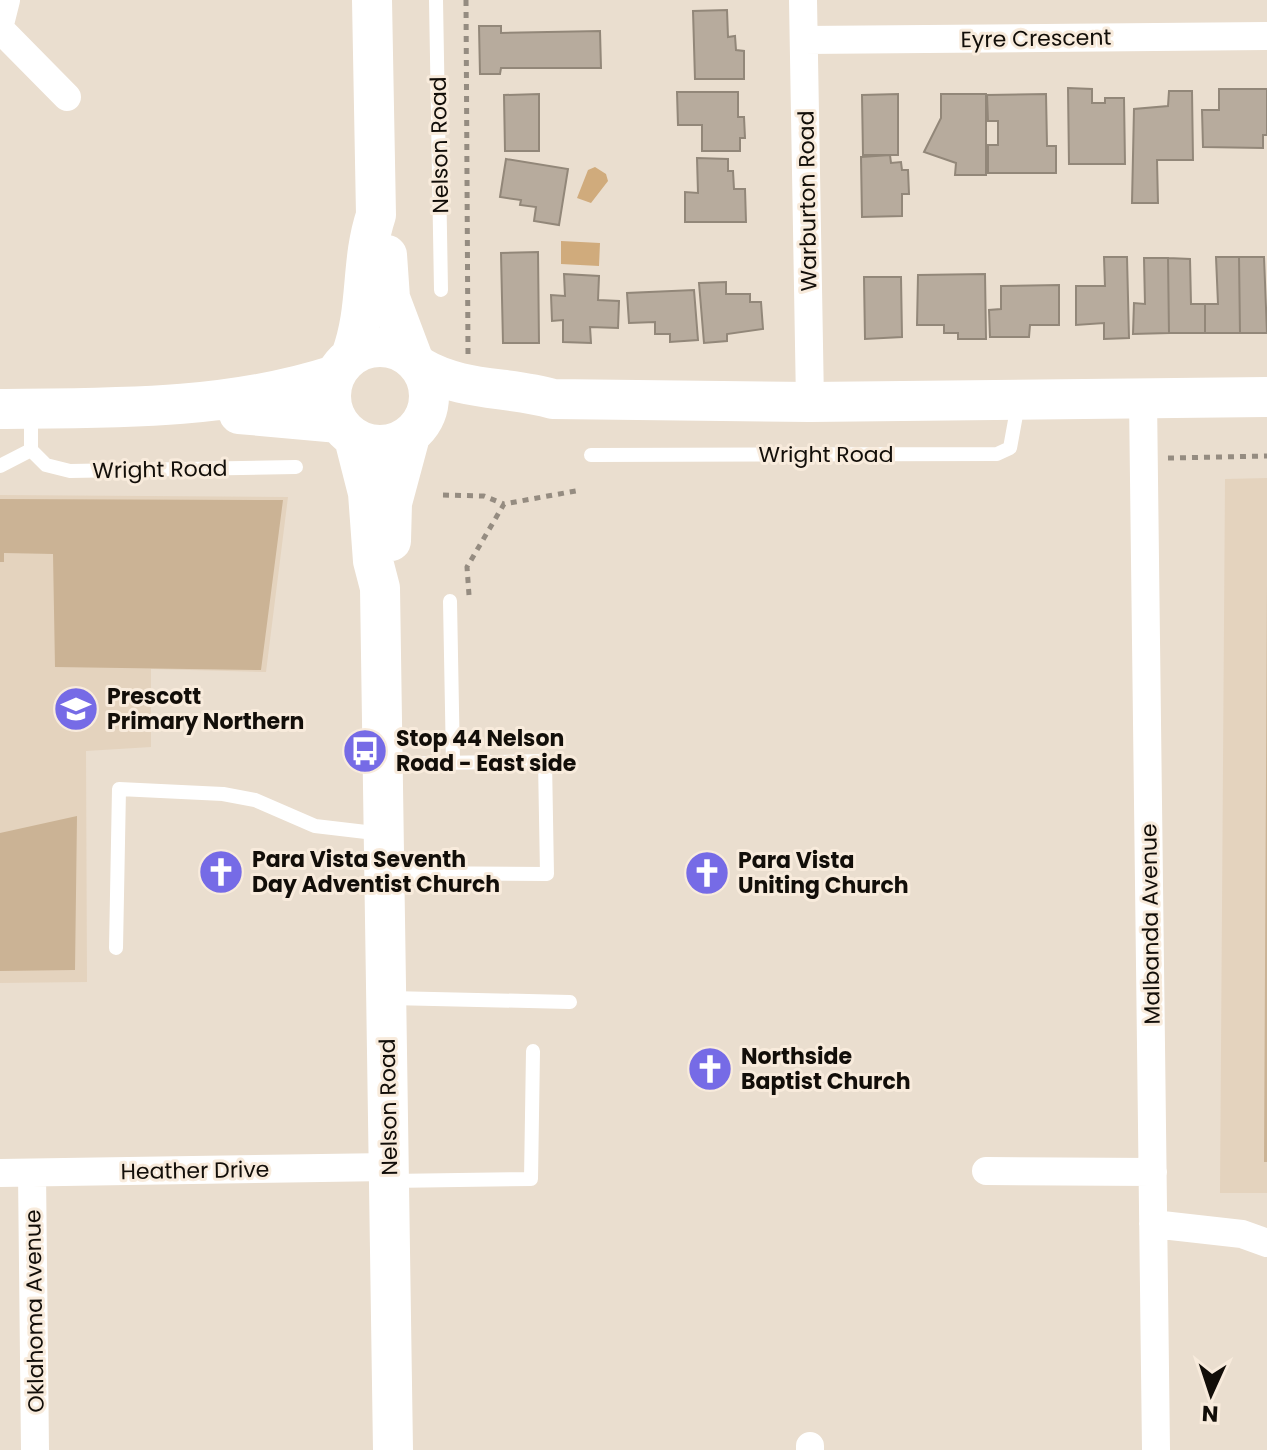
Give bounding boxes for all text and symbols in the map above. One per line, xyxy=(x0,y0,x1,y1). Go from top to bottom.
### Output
street label: Eyre Crescent xyxy=(960,22,1112,55)
street label: Nelson Road xyxy=(423,76,456,214)
street label: Warburton Road xyxy=(790,110,825,292)
street label: Wright Road xyxy=(758,439,894,470)
street label: Wright Road xyxy=(92,453,228,486)
place label: Prescott Primary Northern xyxy=(107,681,304,737)
school or university icon: Prescott Primary Northern xyxy=(52,685,100,733)
place label: Stop 44 Nelson Road - East side xyxy=(396,723,576,779)
bus stop icon: Stop 44 Nelson Road - East side xyxy=(341,727,389,775)
street label: Malbanda Avenue xyxy=(1133,823,1168,1025)
place label: Para Vista Seventh Day Adventist Church xyxy=(252,844,500,900)
place label: Para Vista Uniting Church xyxy=(738,845,909,901)
church icon: Para Vista Seventh Day Adventist Church xyxy=(197,848,245,896)
church icon: Para Vista Uniting Church xyxy=(683,849,731,897)
street label: Nelson Road xyxy=(372,1038,405,1176)
place label: Northside Baptist Church xyxy=(741,1041,911,1097)
church icon: Northside Baptist Church xyxy=(686,1045,734,1093)
street label: Heather Drive xyxy=(120,1154,270,1187)
street label: Oklahoma Avenue xyxy=(17,1209,52,1413)
north arrow xyxy=(1171,1354,1251,1434)
text: N xyxy=(1201,1398,1219,1429)

